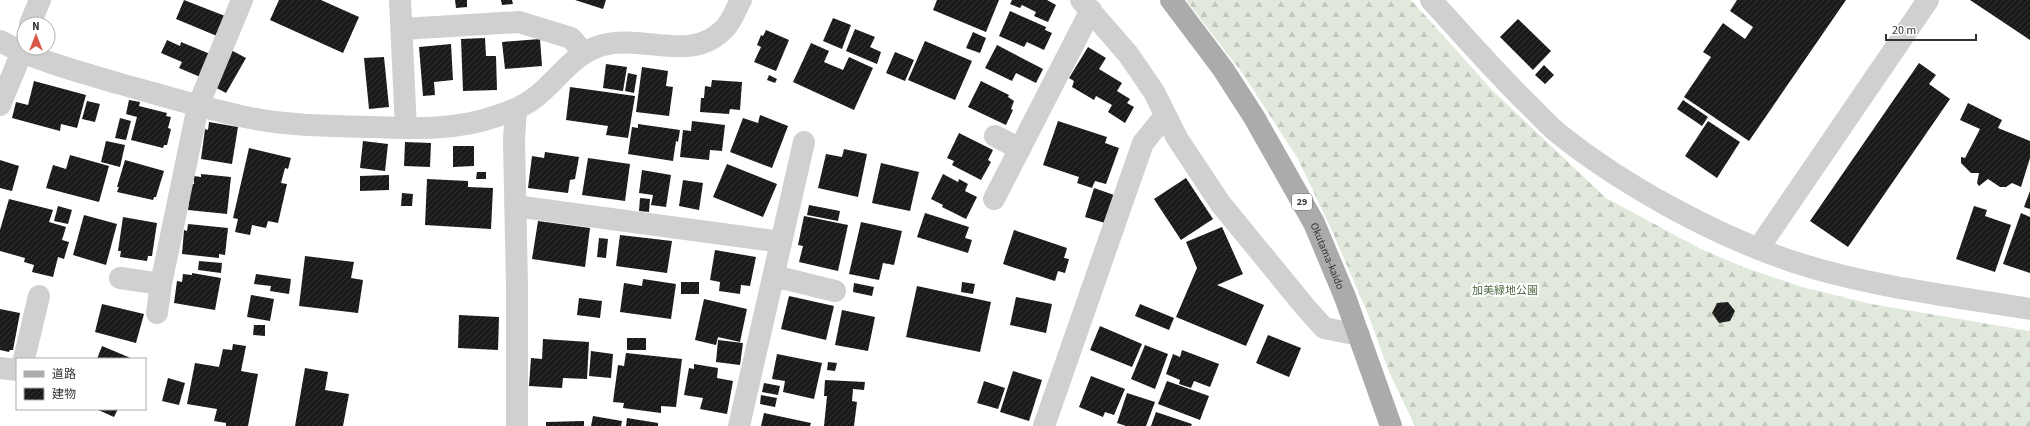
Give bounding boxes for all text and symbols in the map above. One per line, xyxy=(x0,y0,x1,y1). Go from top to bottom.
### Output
north arrow xyxy=(16,16,56,56)
scale bar xyxy=(1886,16,1976,42)
text: N xyxy=(32,19,40,34)
text: 20 m xyxy=(1892,22,1916,39)
road number: 29 xyxy=(1292,194,1312,210)
street label: Okutama-kaido xyxy=(1307,220,1349,292)
park label: 加美緑地公園 xyxy=(1472,283,1538,298)
legend xyxy=(16,358,146,410)
text: 道路 xyxy=(52,366,76,383)
text: 建物 xyxy=(52,386,76,403)

